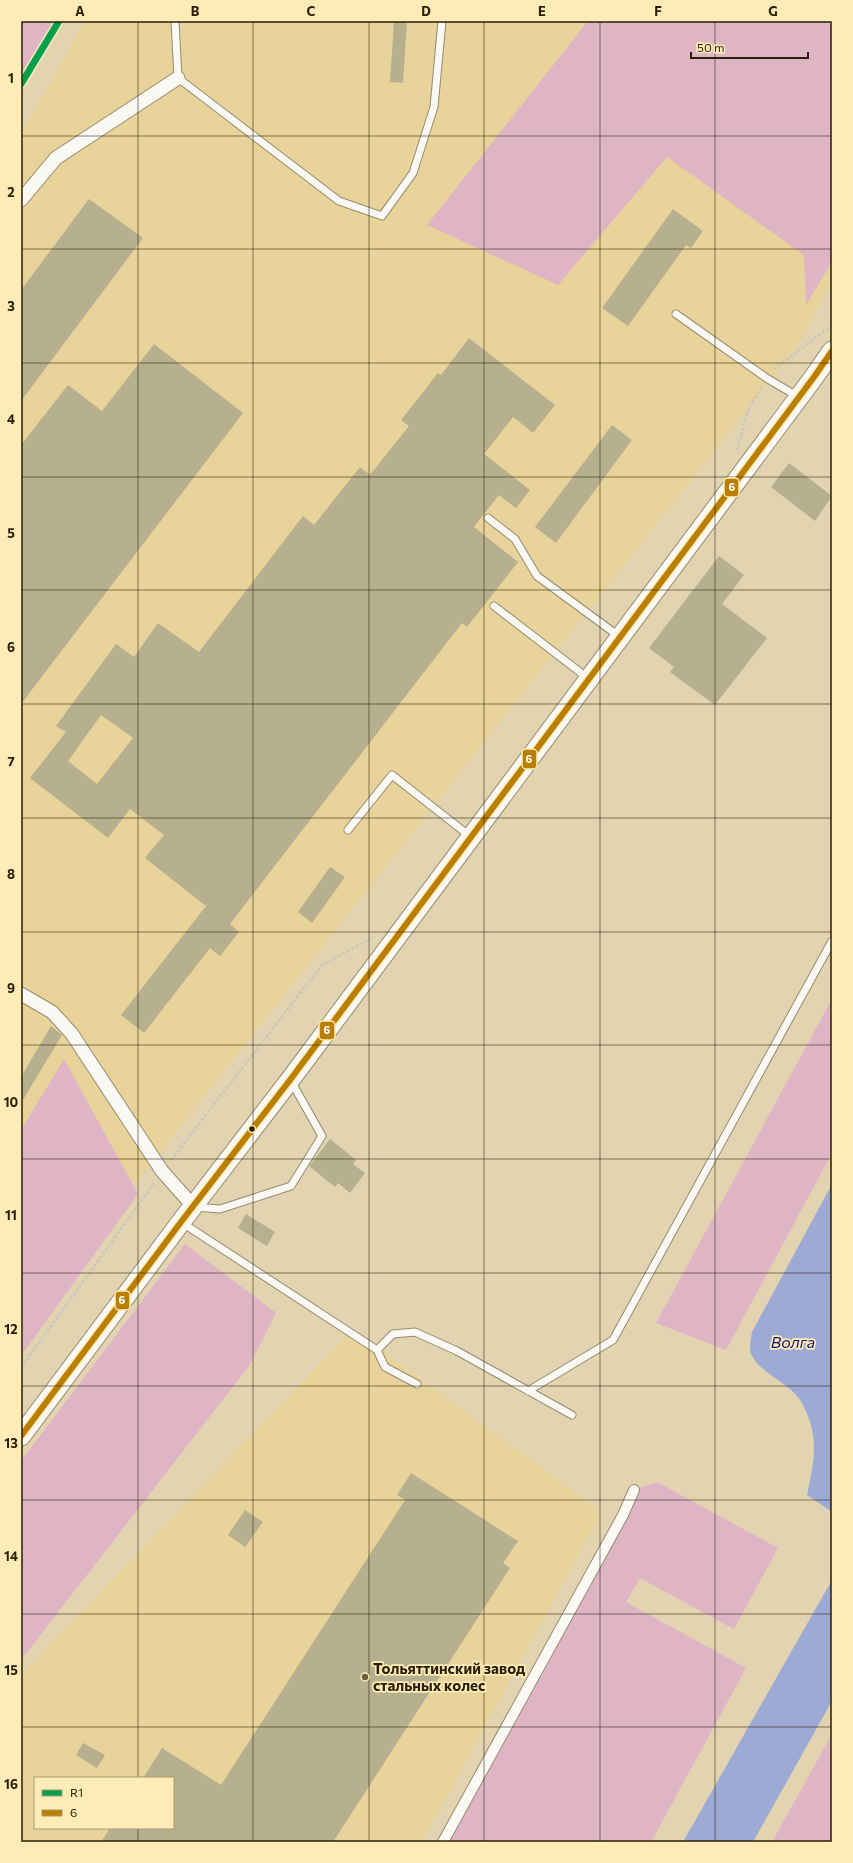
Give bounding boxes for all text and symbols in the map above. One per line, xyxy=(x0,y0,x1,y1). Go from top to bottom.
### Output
text: A xyxy=(75,3,85,19)
text: B xyxy=(191,3,200,19)
text: C xyxy=(307,3,316,19)
text: D xyxy=(421,3,431,19)
text: E xyxy=(538,3,546,19)
text: F xyxy=(654,3,662,19)
text: G xyxy=(768,3,778,19)
scale bar xyxy=(691,34,808,60)
text: 50 m xyxy=(697,40,725,54)
text: 1 xyxy=(8,70,14,86)
text: 2 xyxy=(7,184,15,200)
text: 3 xyxy=(7,298,15,314)
text: 4 xyxy=(7,411,15,427)
line badge: 6 xyxy=(724,478,739,497)
text: 6 xyxy=(729,480,736,493)
text: 5 xyxy=(7,525,15,541)
text: 6 xyxy=(7,639,15,655)
line badge: 6 xyxy=(522,749,537,769)
text: 6 xyxy=(526,752,533,765)
text: 7 xyxy=(7,753,15,769)
text: 8 xyxy=(7,866,15,882)
text: 9 xyxy=(7,980,15,996)
line badge: 6 xyxy=(319,1021,335,1040)
text: 6 xyxy=(324,1023,331,1036)
text: 10 xyxy=(4,1094,19,1110)
unlabelled marker xyxy=(247,1124,257,1134)
text: 11 xyxy=(5,1207,17,1223)
line badge: 6 xyxy=(115,1291,130,1310)
text: 6 xyxy=(119,1293,126,1306)
text: 12 xyxy=(4,1321,18,1337)
water label: Волга xyxy=(771,1332,815,1351)
text: 13 xyxy=(4,1435,18,1451)
text: 14 xyxy=(4,1548,18,1564)
place label: Тольяттинский завод стальных колес xyxy=(373,1659,526,1694)
text: 15 xyxy=(4,1662,18,1678)
marker: Тольяттинский завод стальных колес xyxy=(360,1672,370,1682)
text: 16 xyxy=(4,1776,18,1792)
legend xyxy=(34,1777,174,1829)
text: R1 xyxy=(70,1785,83,1799)
text: 6 xyxy=(70,1805,77,1819)

